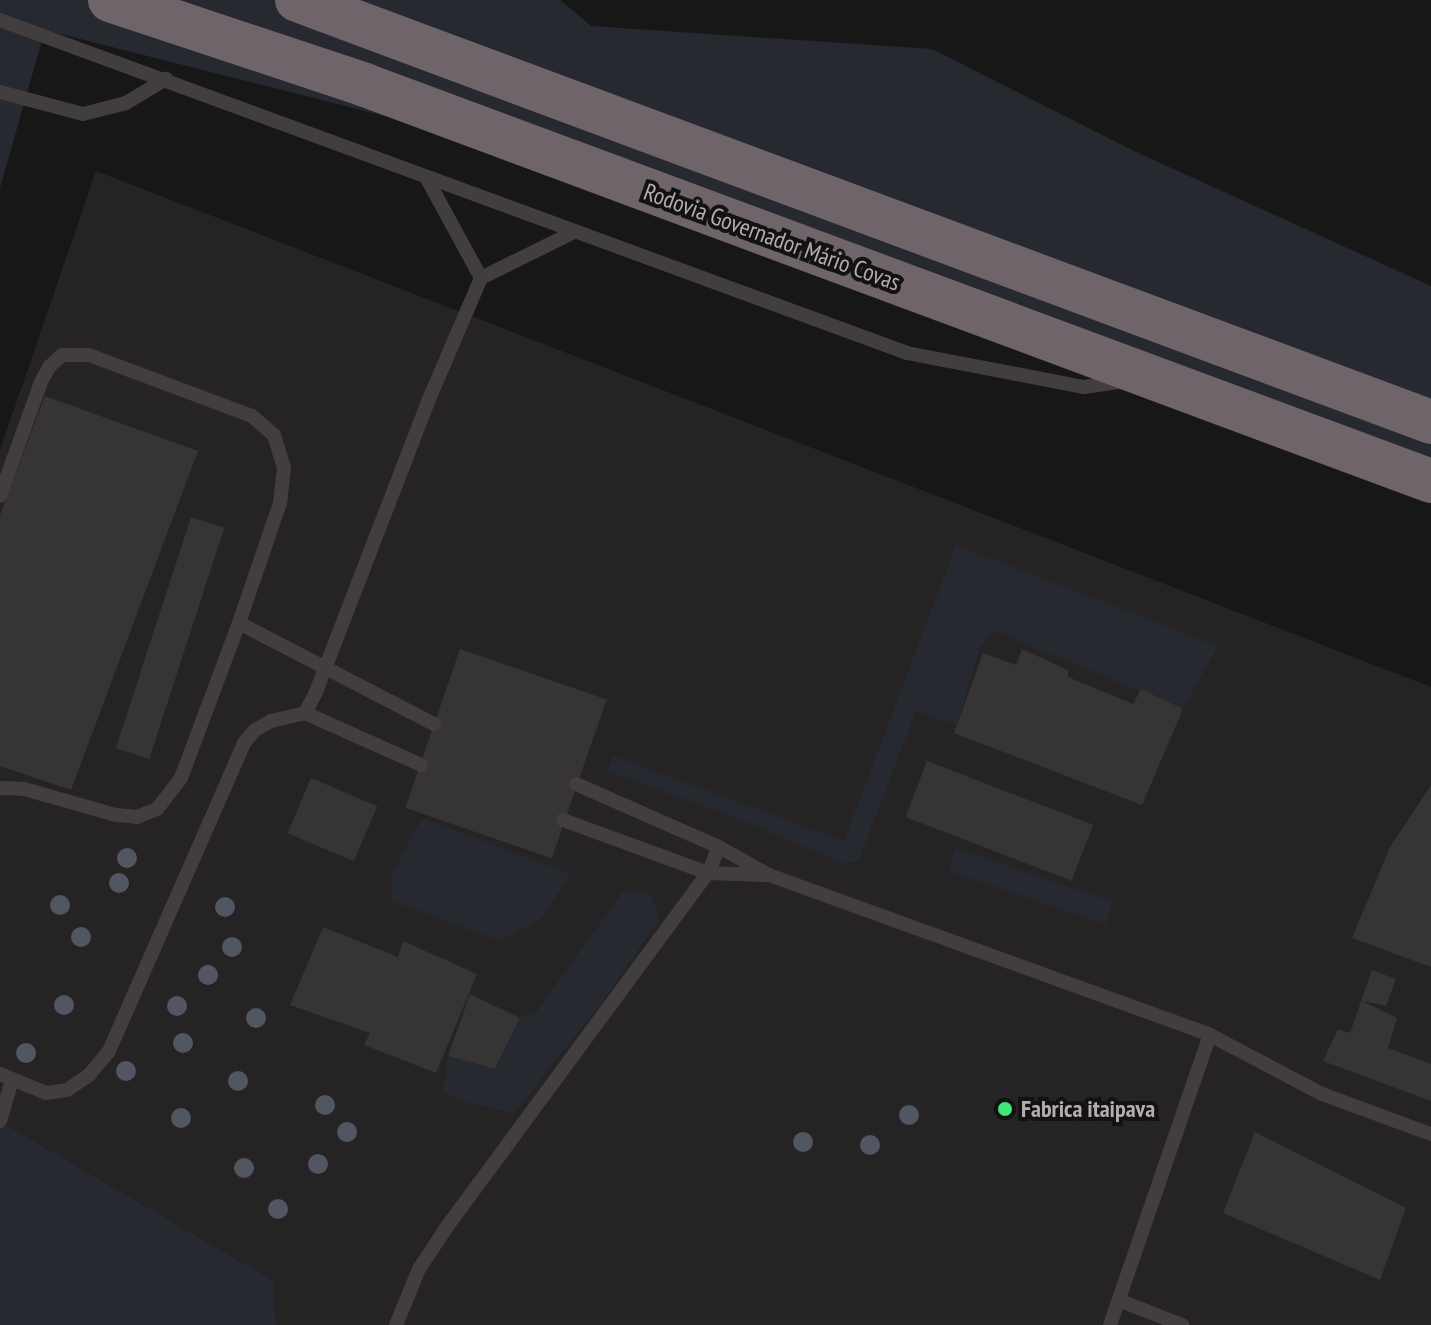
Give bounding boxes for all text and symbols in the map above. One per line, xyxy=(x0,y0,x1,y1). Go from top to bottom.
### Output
street label: Rodovia Governador Mário Covas xyxy=(640,177,904,297)
place label: Fabrica itaipava xyxy=(1021,1095,1155,1123)
marker: Fabrica itaipava xyxy=(996,1100,1014,1118)

